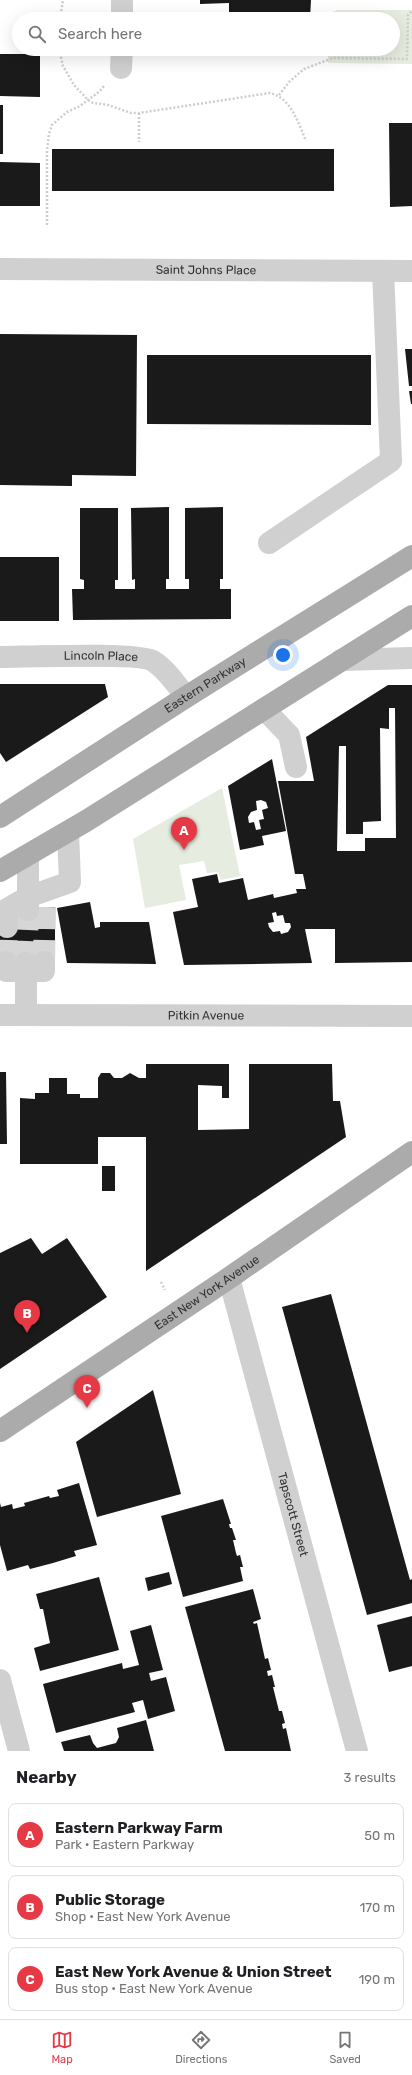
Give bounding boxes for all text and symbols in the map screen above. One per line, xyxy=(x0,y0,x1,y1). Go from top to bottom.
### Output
search box xyxy=(12,12,400,56)
icon: search xyxy=(26,23,48,45)
text: Search here xyxy=(58,25,142,43)
street label: Saint Johns Place xyxy=(156,263,257,277)
your location xyxy=(273,645,293,665)
street label: Lincoln Place xyxy=(64,649,139,664)
street label: Eastern Parkway xyxy=(162,654,249,716)
pin: A xyxy=(171,817,197,850)
street label: Pitkin Avenue xyxy=(168,1008,245,1023)
street label: East New York Avenue xyxy=(152,1252,262,1333)
pin: B xyxy=(14,1300,40,1333)
pin: C xyxy=(74,1375,100,1408)
street label: Tapscott Street xyxy=(275,1471,311,1558)
text: Nearby xyxy=(16,1767,77,1787)
text: 3 results xyxy=(344,1770,396,1785)
text: Eastern Parkway Farm xyxy=(55,1819,223,1837)
text: A xyxy=(25,1828,35,1843)
text: 50 m xyxy=(364,1828,395,1843)
text: Park · Eastern Parkway xyxy=(55,1837,194,1852)
text: Public Storage xyxy=(55,1891,165,1909)
text: B xyxy=(25,1900,35,1915)
text: 170 m xyxy=(360,1900,395,1915)
text: Shop · East New York Avenue xyxy=(55,1909,231,1924)
text: East New York Avenue & Union Street xyxy=(55,1963,331,1981)
text: C xyxy=(25,1972,35,1987)
text: 190 m xyxy=(359,1972,395,1987)
text: Bus stop · East New York Avenue xyxy=(55,1981,253,1996)
tab: Map xyxy=(51,2029,73,2066)
tab: Directions xyxy=(175,2029,227,2066)
tab: Saved xyxy=(330,2029,361,2066)

